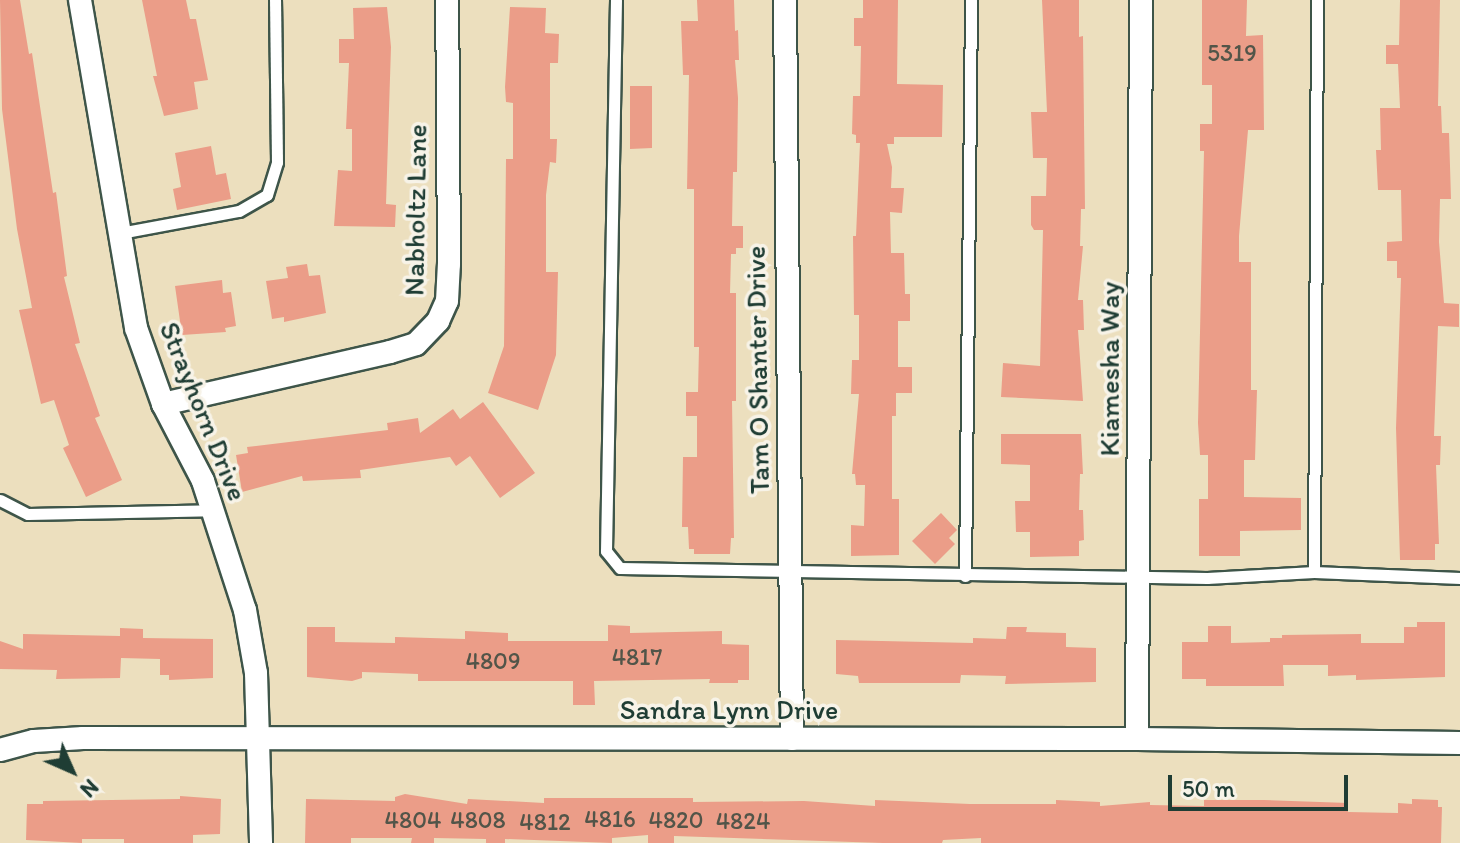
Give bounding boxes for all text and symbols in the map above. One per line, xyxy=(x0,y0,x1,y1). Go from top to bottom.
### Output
house number: 5319 xyxy=(1207,39,1257,67)
street label: Nabholtz Lane xyxy=(397,124,433,296)
street label: Tam O Shanter Drive xyxy=(738,245,776,495)
street label: Kiamesha Way xyxy=(1092,282,1126,456)
street label: Strayhorn Drive xyxy=(153,317,255,505)
house number: 4817 xyxy=(612,643,662,671)
house number: 4809 xyxy=(466,647,520,675)
street label: Sandra Lynn Drive xyxy=(619,692,839,726)
north arrow xyxy=(32,731,112,811)
scale bar xyxy=(1172,759,1352,809)
text: N xyxy=(75,774,104,803)
text: 50 m xyxy=(1182,774,1235,803)
house number: 4816 xyxy=(584,805,636,833)
house number: 4804 xyxy=(385,806,441,834)
house number: 4808 xyxy=(450,806,506,834)
house number: 4820 xyxy=(649,806,703,834)
house number: 4824 xyxy=(716,807,770,835)
house number: 4812 xyxy=(519,808,571,836)

